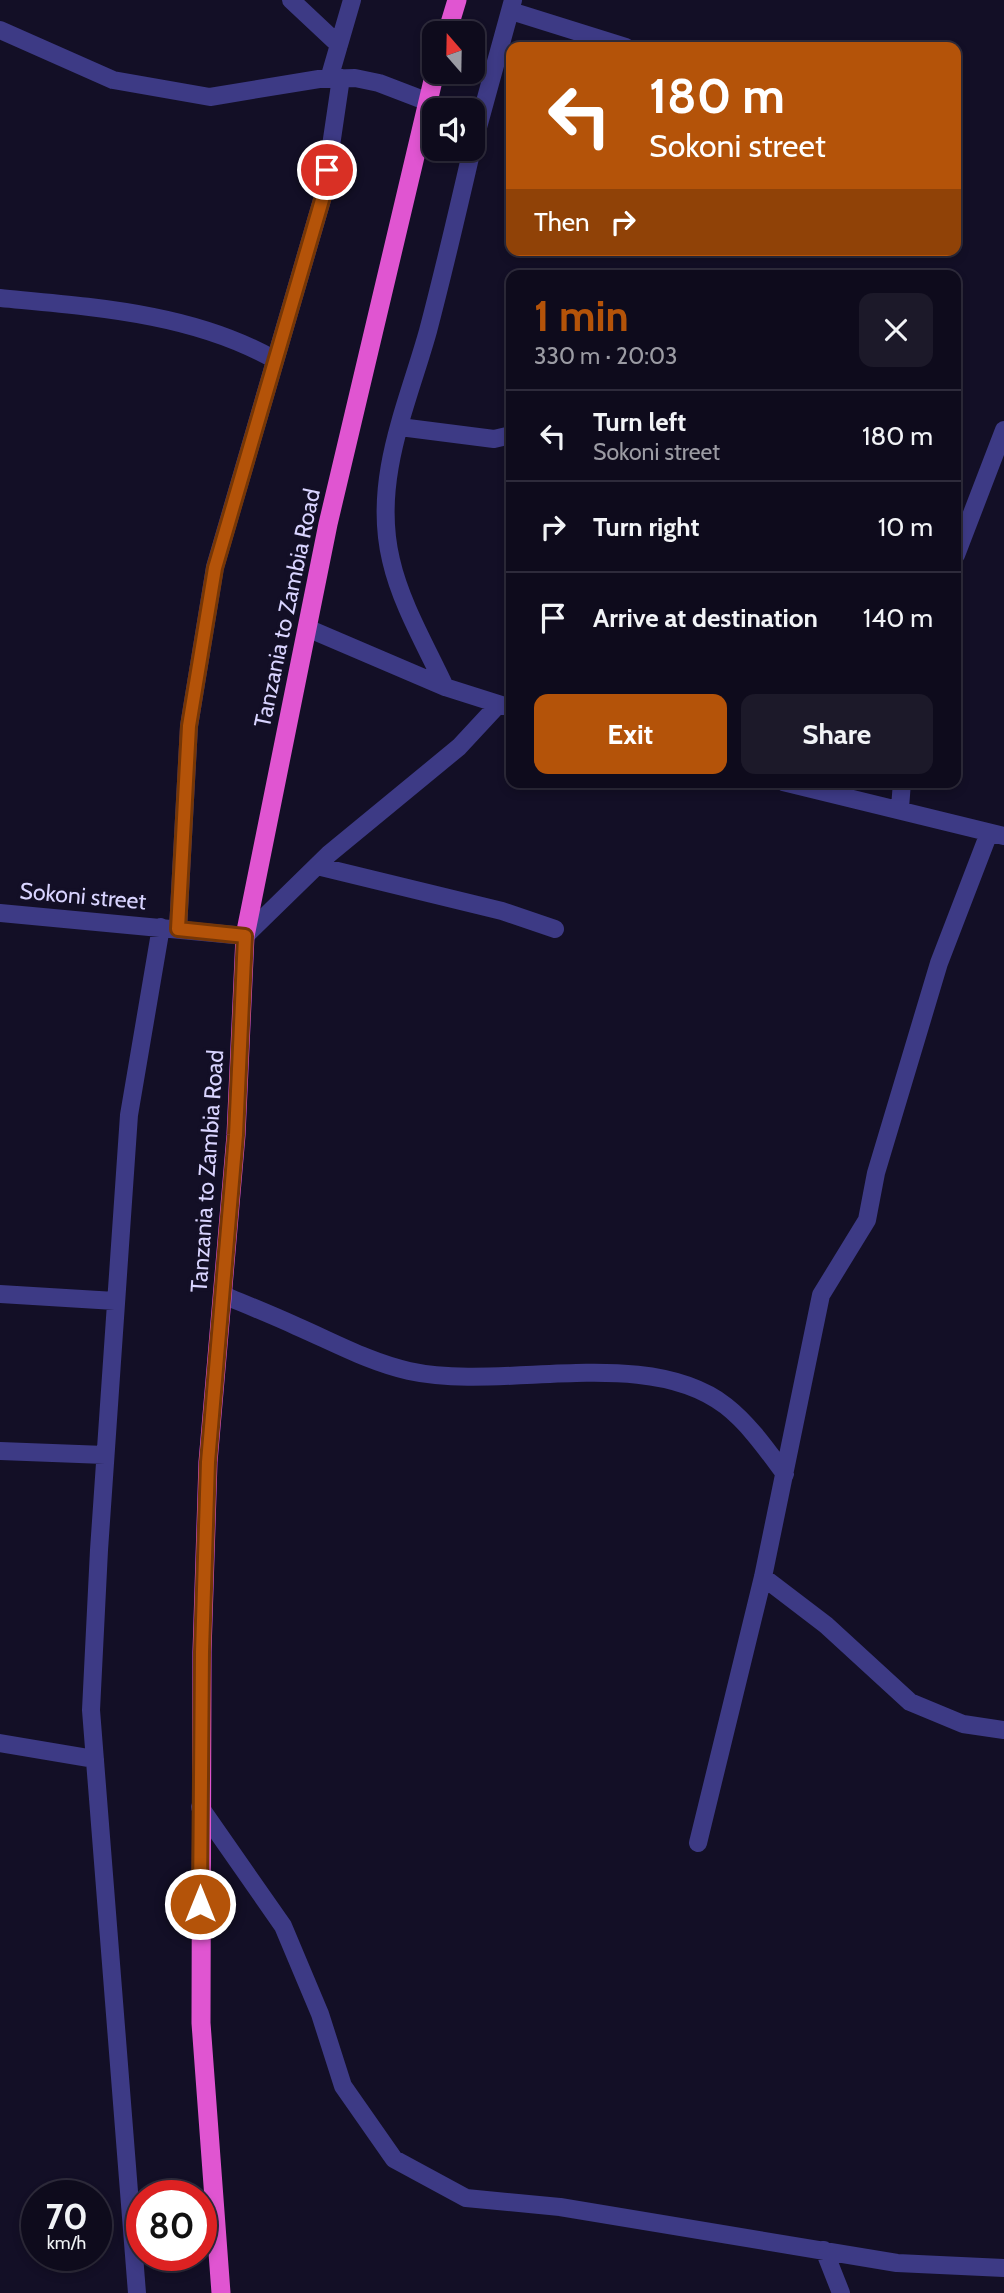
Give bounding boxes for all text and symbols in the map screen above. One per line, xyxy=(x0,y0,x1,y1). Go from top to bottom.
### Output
north arrow xyxy=(422,21,485,84)
map controls xyxy=(422,21,485,161)
text: 180 m xyxy=(649,66,785,125)
icon: left xyxy=(534,70,625,161)
button: sound xyxy=(422,98,485,161)
text: Sokoni street xyxy=(649,126,826,165)
pin xyxy=(297,140,357,200)
icon: arrive xyxy=(308,151,346,189)
icon: right xyxy=(604,203,642,241)
text: Then xyxy=(534,206,590,238)
text: 1 min xyxy=(534,290,629,342)
button: close xyxy=(859,293,933,367)
text: 330 m · 20:03 xyxy=(534,342,678,370)
text: Turn left xyxy=(593,406,686,438)
icon: left xyxy=(534,417,572,455)
text: 180 m xyxy=(862,420,933,452)
text: Sokoni street xyxy=(593,438,720,466)
street label: Tanzania to Zambia Road xyxy=(248,486,326,730)
icon: right xyxy=(534,508,572,546)
text: Turn right xyxy=(593,511,699,543)
text: 10 m xyxy=(878,511,933,543)
icon: arrive xyxy=(534,599,572,637)
text: Arrive at destination xyxy=(593,602,818,634)
text: 140 m xyxy=(863,602,933,634)
button: Exit xyxy=(534,694,727,774)
button: Share xyxy=(741,694,933,774)
street label: Sokoni street xyxy=(19,877,148,916)
street label: Tanzania to Zambia Road xyxy=(185,1049,229,1293)
position arrow xyxy=(163,1867,237,1941)
speed limit sign: 80 xyxy=(126,2180,217,2271)
text: 70 xyxy=(45,2195,88,2238)
text: km/h xyxy=(47,2232,86,2254)

